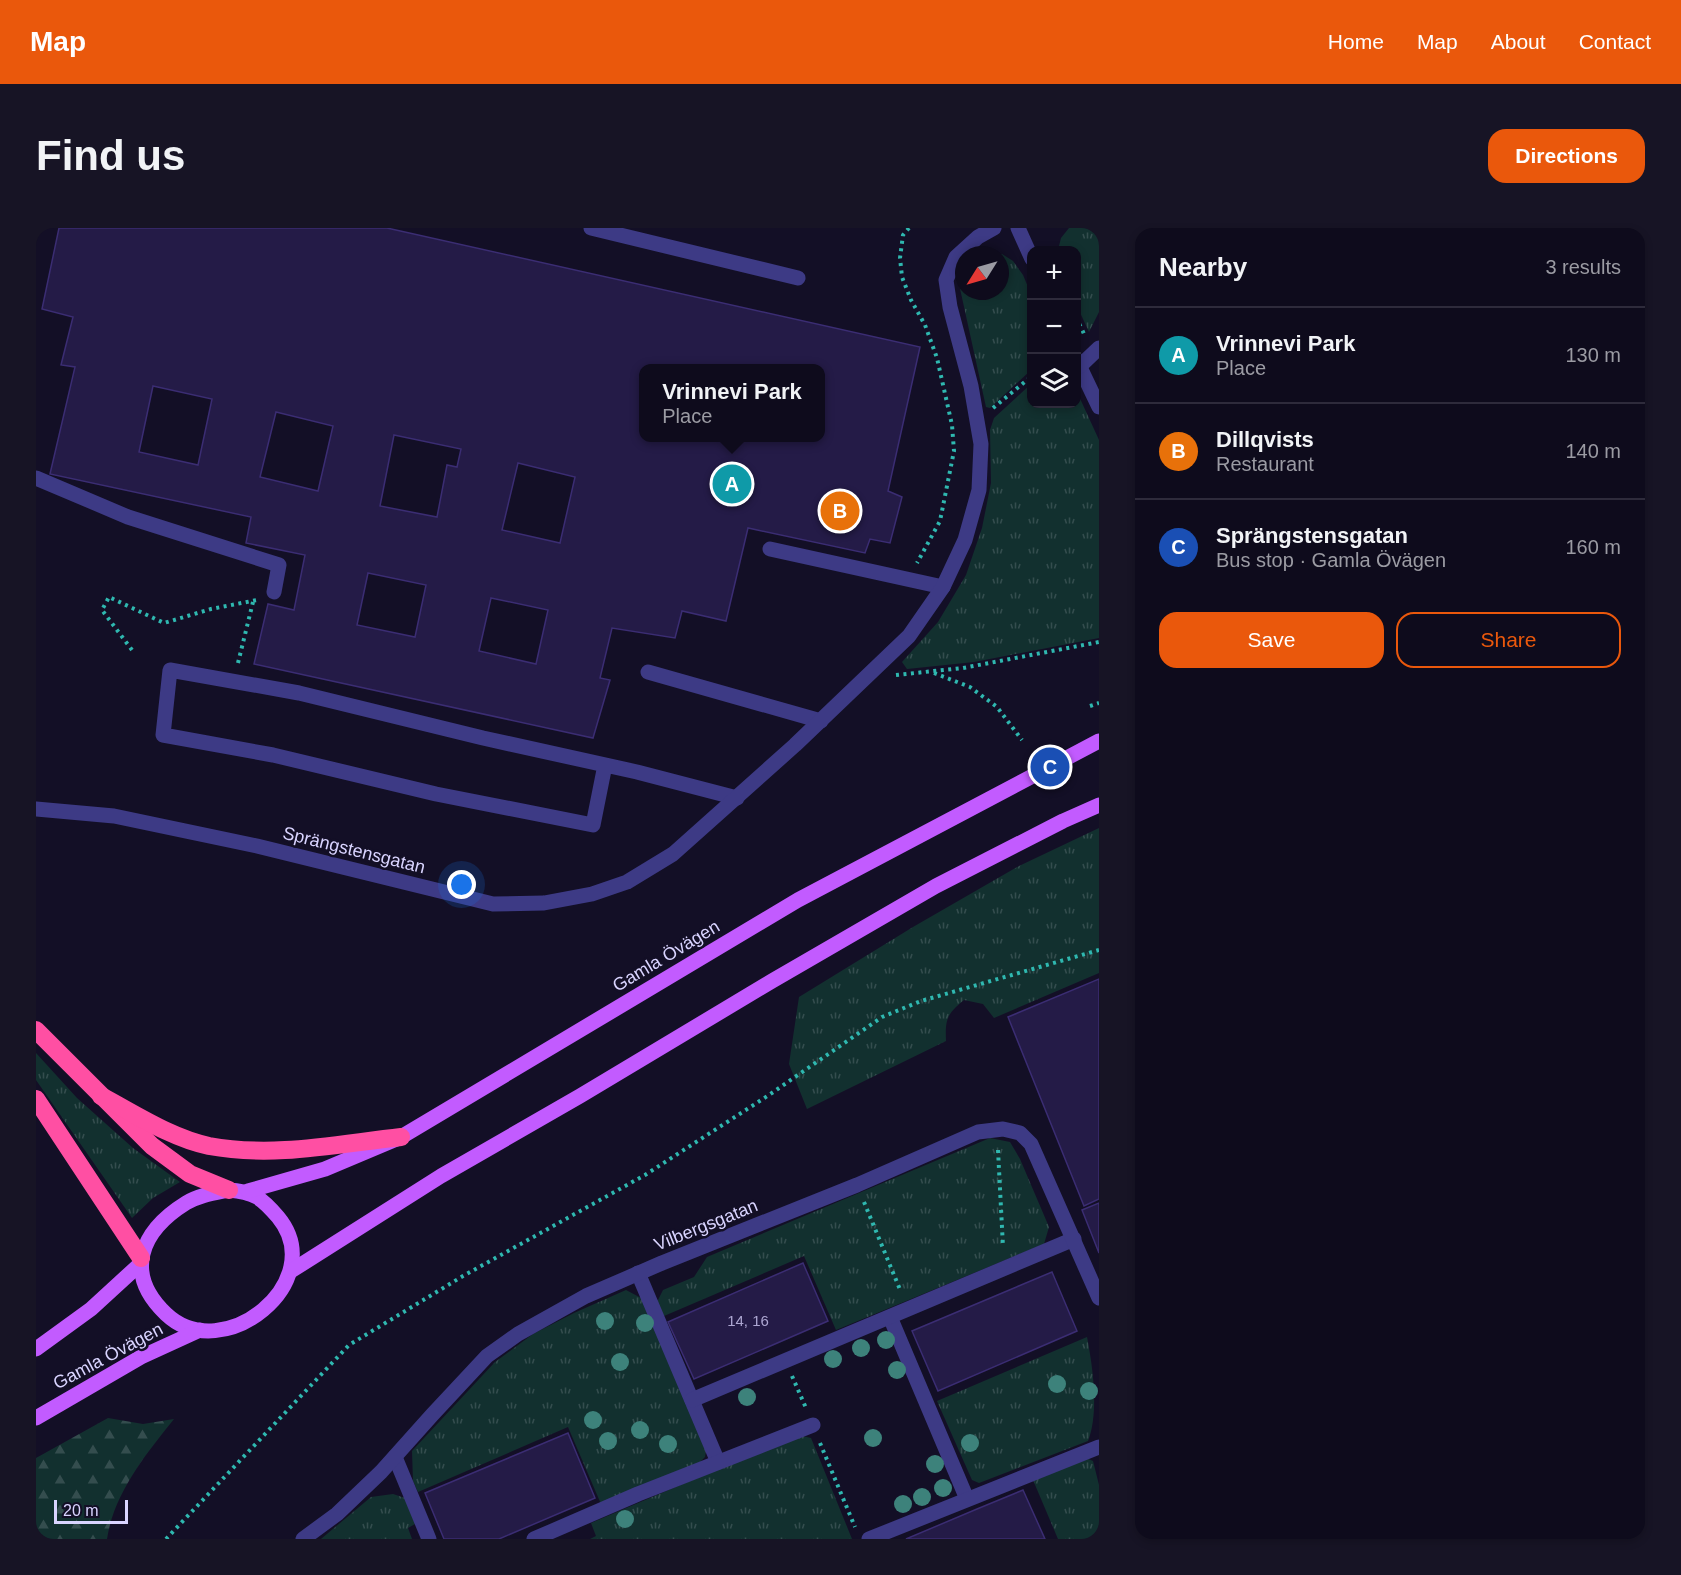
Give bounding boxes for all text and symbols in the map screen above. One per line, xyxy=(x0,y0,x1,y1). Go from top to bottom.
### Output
text: Map xyxy=(30,26,86,57)
text: Home xyxy=(1328,30,1384,53)
text: Map xyxy=(1417,30,1458,53)
text: About xyxy=(1491,30,1546,53)
text: Contact xyxy=(1579,30,1651,53)
button: Directions xyxy=(1488,129,1645,183)
text: Find us xyxy=(36,132,185,179)
north arrow xyxy=(955,246,1009,300)
map controls xyxy=(1027,246,1081,408)
button: + xyxy=(1027,246,1081,300)
text: Nearby xyxy=(1159,252,1247,282)
text: 3 results xyxy=(1545,256,1621,278)
button: − xyxy=(1027,300,1081,354)
text: Vrinnevi Park xyxy=(1216,331,1355,356)
text: A xyxy=(1171,344,1186,366)
text: 130 m xyxy=(1565,344,1621,366)
button: layers xyxy=(1027,354,1081,408)
text: Place xyxy=(1216,357,1266,379)
popup xyxy=(639,364,825,442)
text: Vrinnevi Park xyxy=(662,379,802,404)
text: Place xyxy=(662,405,712,427)
text: Dillqvists xyxy=(1216,427,1314,452)
text: B xyxy=(1171,440,1186,462)
text: 140 m xyxy=(1565,440,1621,462)
text: Restaurant xyxy=(1216,453,1314,475)
pin: A xyxy=(712,462,752,506)
pin: B xyxy=(820,488,860,534)
text: Sprängstensgatan xyxy=(1216,523,1408,548)
text: C xyxy=(1171,536,1186,558)
text: 160 m xyxy=(1565,536,1621,558)
text: Bus stop · Gamla Övägen xyxy=(1216,549,1446,571)
button: Save xyxy=(1159,612,1384,668)
button: Share xyxy=(1396,612,1621,668)
pin: C xyxy=(1030,744,1070,790)
street label: Sprängstensgatan xyxy=(281,823,427,877)
your location xyxy=(447,870,476,899)
street label: Gamla Övägen xyxy=(609,916,723,996)
street label: Vilbergsgatan xyxy=(651,1195,761,1255)
house number: 14, 16 xyxy=(727,1312,769,1329)
street label: Gamla Övägen xyxy=(50,1319,166,1393)
scale bar xyxy=(54,1497,128,1524)
text: 20 m xyxy=(63,1502,99,1519)

